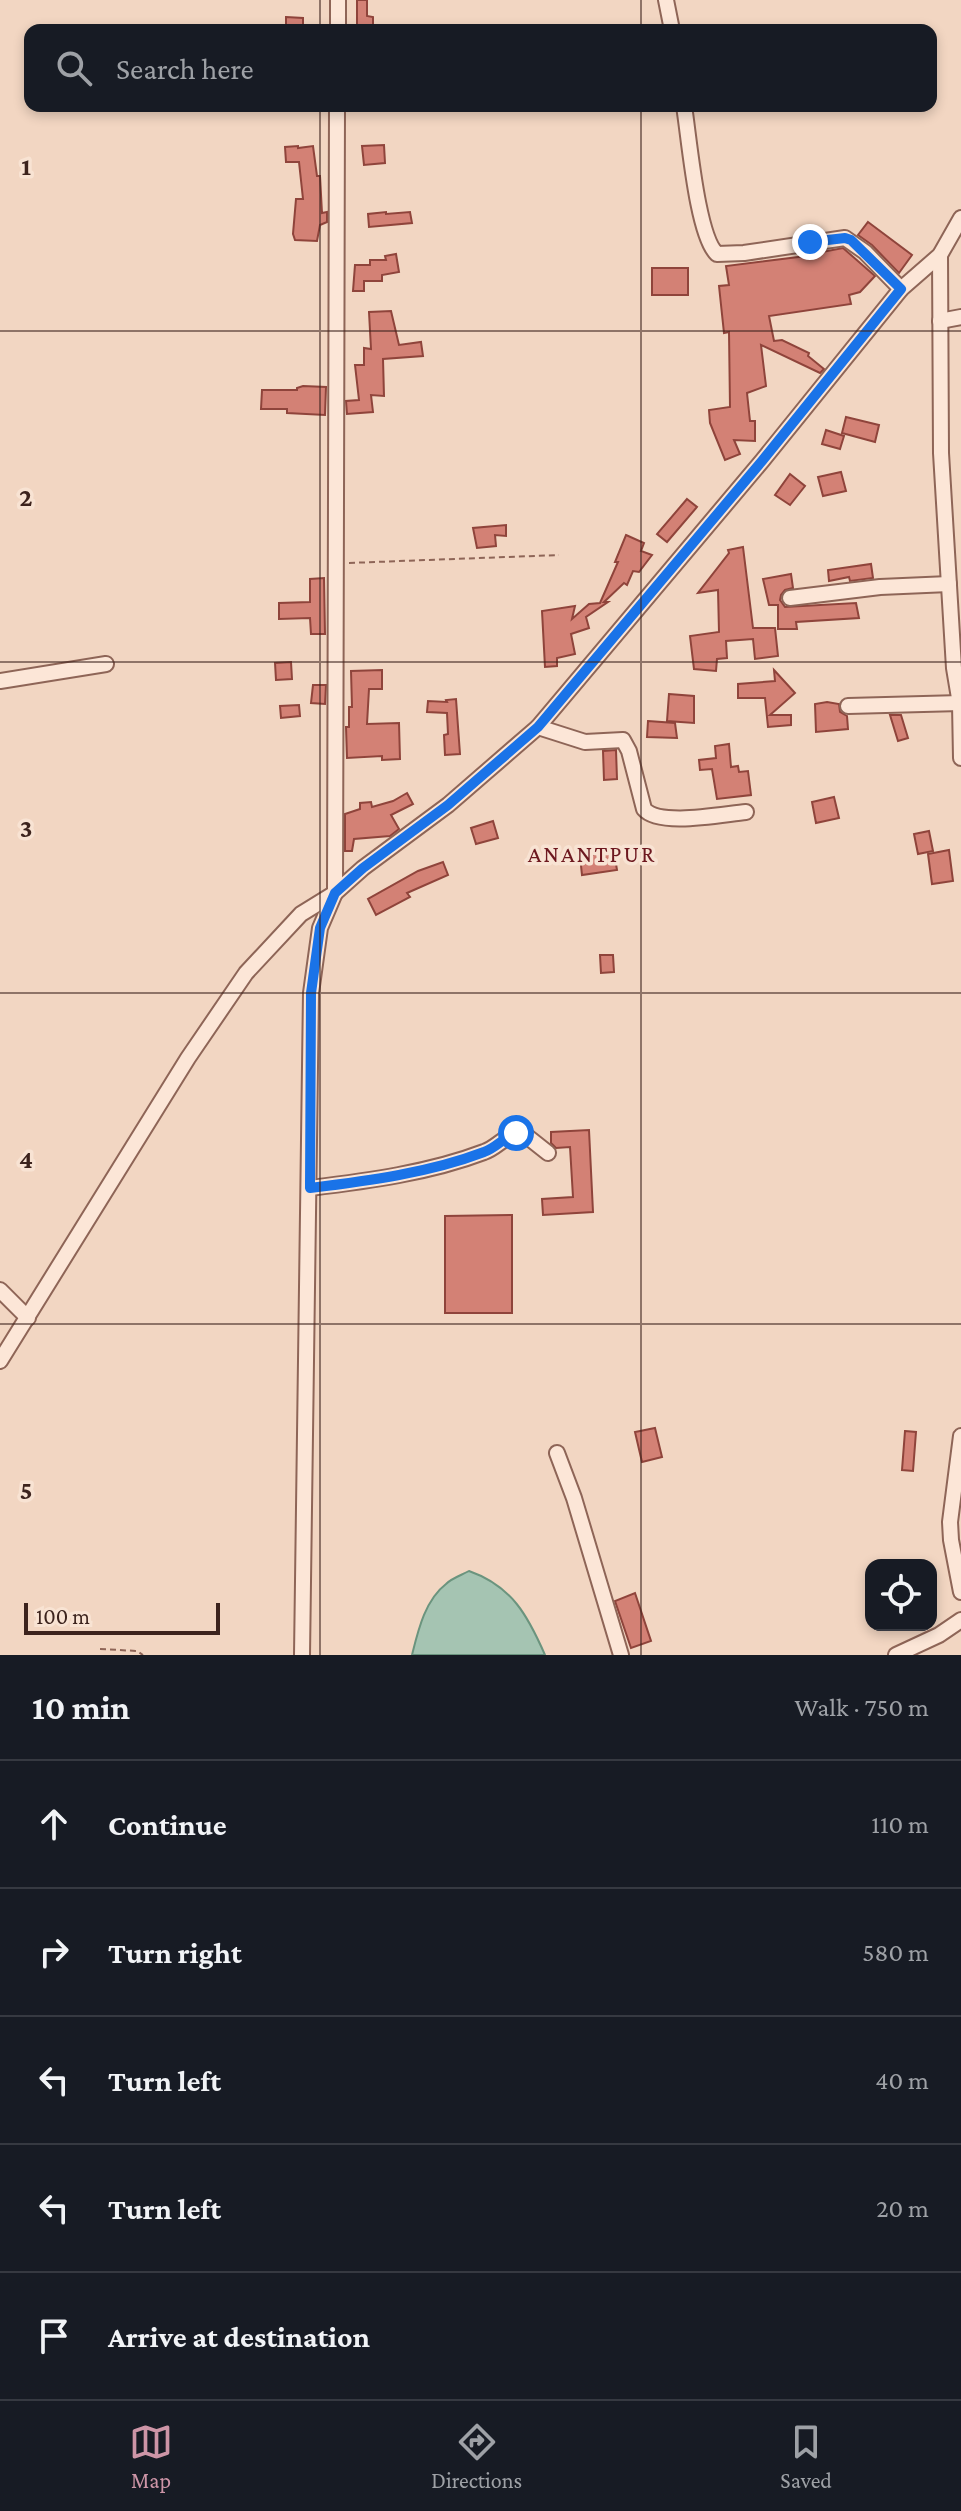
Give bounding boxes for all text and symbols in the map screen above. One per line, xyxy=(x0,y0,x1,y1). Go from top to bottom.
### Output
search box xyxy=(24,24,937,112)
icon: search xyxy=(52,46,96,90)
text: Search here xyxy=(116,52,254,85)
text: 1 xyxy=(21,152,31,181)
route end xyxy=(792,224,828,260)
text: 2 xyxy=(19,483,33,512)
text: 3 xyxy=(20,814,32,843)
district label: ANANTPUR xyxy=(528,840,656,867)
route start xyxy=(498,1115,534,1151)
text: 4 xyxy=(19,1145,33,1174)
text: 5 xyxy=(20,1476,32,1505)
map controls xyxy=(865,1559,937,1631)
button: locate xyxy=(865,1559,937,1631)
scale bar xyxy=(24,1599,220,1635)
text: 100 m xyxy=(36,1604,90,1629)
text: 10 min xyxy=(32,1689,130,1726)
text: Walk · 750 m xyxy=(795,1693,929,1722)
icon: ahead xyxy=(32,1802,76,1846)
text: Continue xyxy=(108,1808,227,1841)
text: 110 m xyxy=(871,1810,929,1839)
icon: right xyxy=(32,1930,76,1974)
text: Turn right xyxy=(108,1936,242,1969)
text: 580 m xyxy=(862,1938,929,1967)
icon: left xyxy=(32,2058,76,2102)
text: Turn left xyxy=(108,2064,221,2097)
text: 40 m xyxy=(875,2066,929,2095)
icon: left xyxy=(32,2186,76,2230)
text: Turn left xyxy=(108,2192,221,2225)
text: 20 m xyxy=(876,2194,929,2223)
icon: arrive xyxy=(32,2314,76,2358)
text: Arrive at destination xyxy=(108,2320,370,2353)
tab: Map xyxy=(129,2420,173,2493)
tab: Directions xyxy=(431,2420,522,2493)
tab: Saved xyxy=(780,2420,832,2493)

